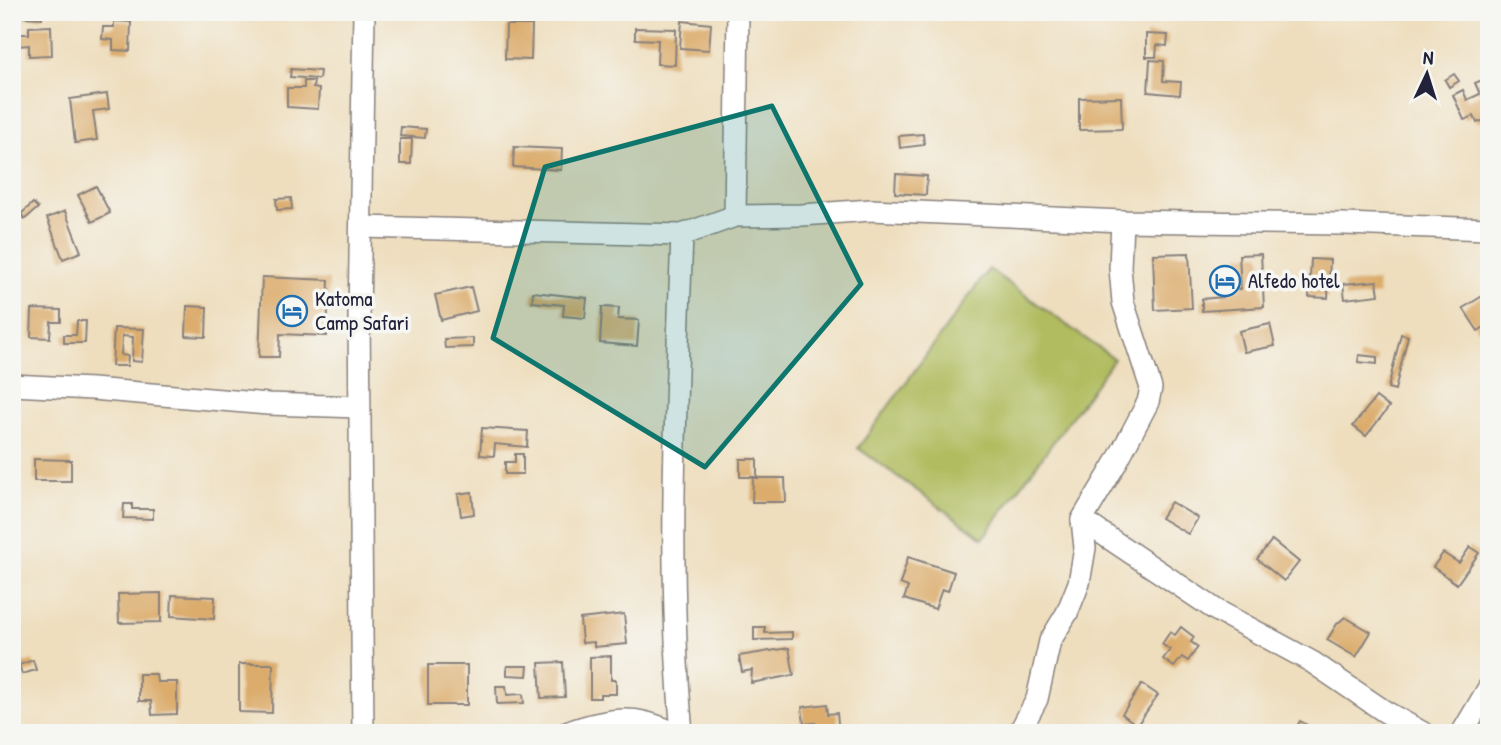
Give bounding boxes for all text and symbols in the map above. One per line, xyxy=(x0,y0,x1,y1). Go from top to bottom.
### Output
north arrow xyxy=(1392,38,1462,108)
text: N xyxy=(1422,44,1434,70)
hotel icon: Alfedo hotel xyxy=(1208,264,1242,298)
place label: Alfedo hotel xyxy=(1248,266,1340,295)
place label: Katoma Camp Safari xyxy=(315,284,409,337)
hotel icon: Katoma Camp Safari xyxy=(275,294,309,328)

